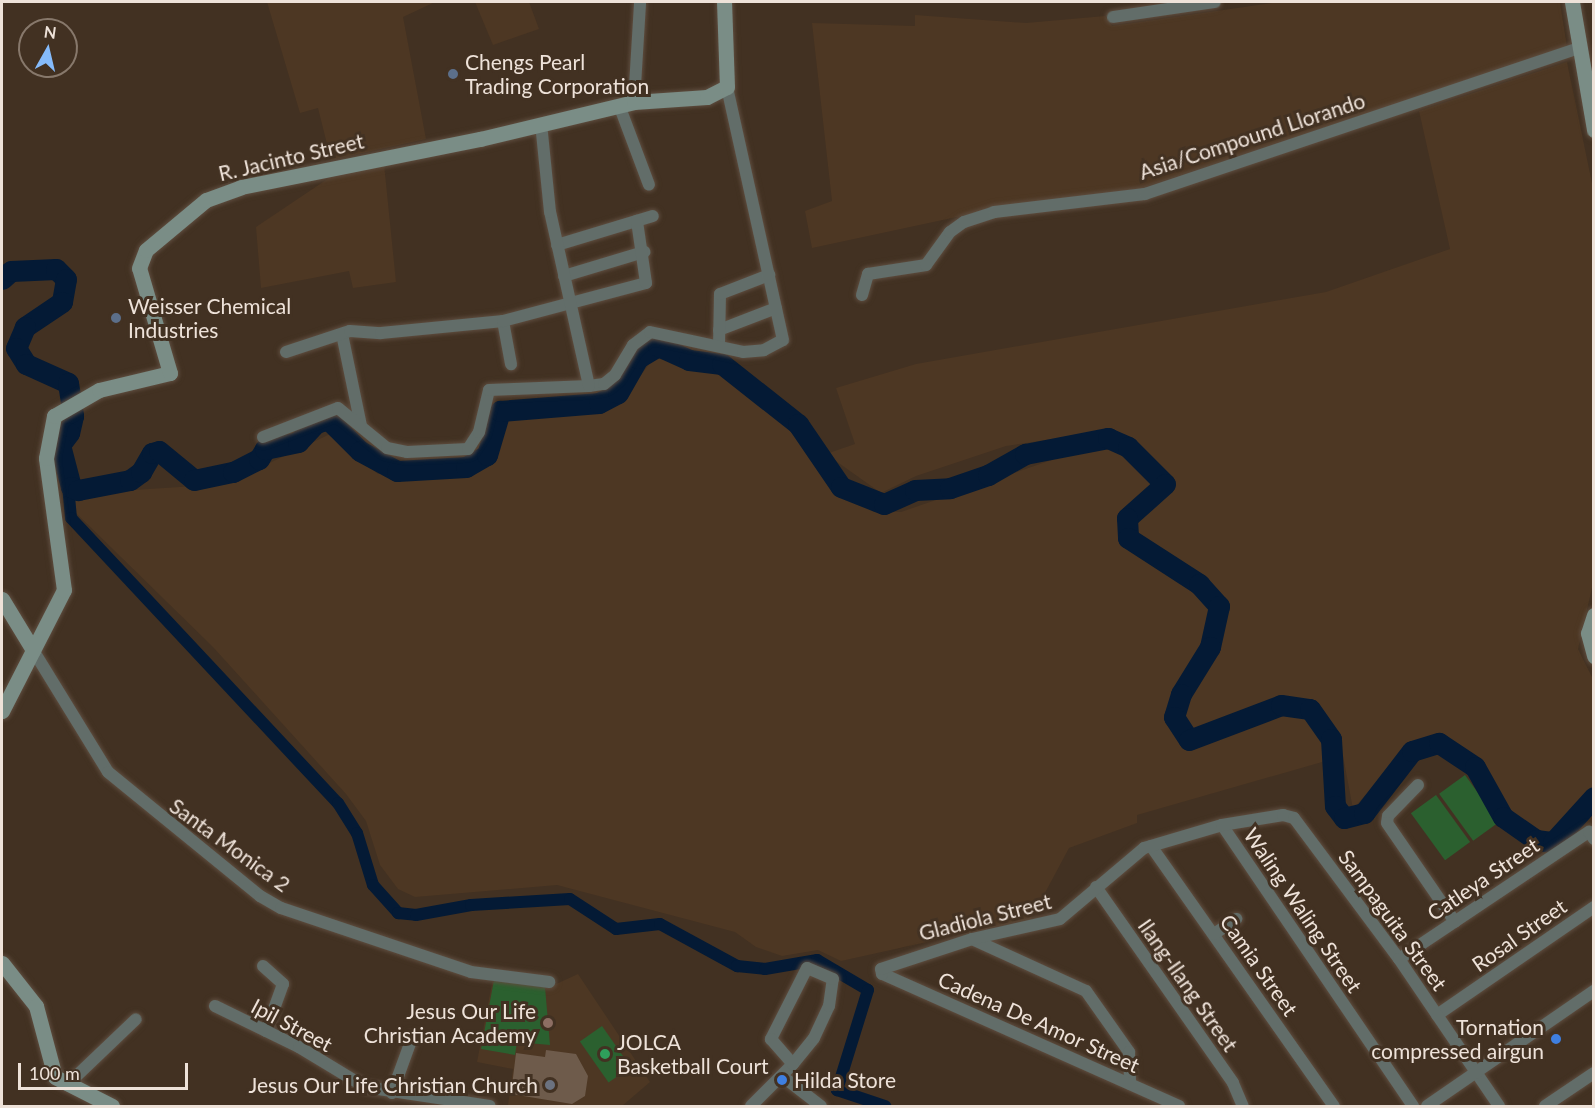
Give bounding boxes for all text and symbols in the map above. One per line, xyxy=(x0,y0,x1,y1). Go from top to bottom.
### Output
north arrow xyxy=(18,18,78,78)
text: N xyxy=(43,21,58,42)
place label: Chengs Pearl Trading Corporation xyxy=(465,49,649,99)
marker: Chengs Pearl Trading Corporation xyxy=(446,67,460,81)
street label: Asia/Compound Llorando xyxy=(1136,88,1368,184)
street label: R. Jacinto Street xyxy=(216,128,366,186)
place label: Weisser Chemical Industries xyxy=(128,293,292,343)
marker: Weisser Chemical Industries xyxy=(109,311,123,325)
street label: Santa Monica 2 xyxy=(165,793,295,897)
street label: Waling Waling Street xyxy=(1239,823,1367,997)
street label: Catleya Street xyxy=(1422,832,1544,926)
street label: Sampaguita Street xyxy=(1334,845,1452,995)
street label: Gladiola Street xyxy=(916,888,1054,946)
street label: Rosal Street xyxy=(1467,893,1571,977)
street label: Camia Street xyxy=(1215,909,1303,1021)
street label: Ilang-Ilang Street xyxy=(1133,914,1243,1056)
street label: Cadena De Amor Street xyxy=(934,966,1144,1078)
street label: Ipil Street xyxy=(247,993,337,1057)
place label: Jesus Our Life Christian Academy xyxy=(363,998,536,1048)
place label: Tornation compressed airgun xyxy=(1371,1014,1544,1064)
marker: Jesus Our Life Christian Academy xyxy=(541,1016,555,1030)
place label: JOLCA Basketball Court xyxy=(617,1029,769,1079)
marker: Tornation compressed airgun xyxy=(1549,1032,1563,1046)
marker: JOLCA Basketball Court xyxy=(598,1047,612,1061)
scale bar xyxy=(21,1051,190,1089)
text: 100 m xyxy=(29,1062,80,1084)
place label: Hilda Store xyxy=(794,1067,896,1093)
place label: Jesus Our Life Christian Church xyxy=(248,1072,538,1098)
marker: Hilda Store xyxy=(775,1073,789,1087)
marker: Jesus Our Life Christian Church xyxy=(543,1078,557,1092)

